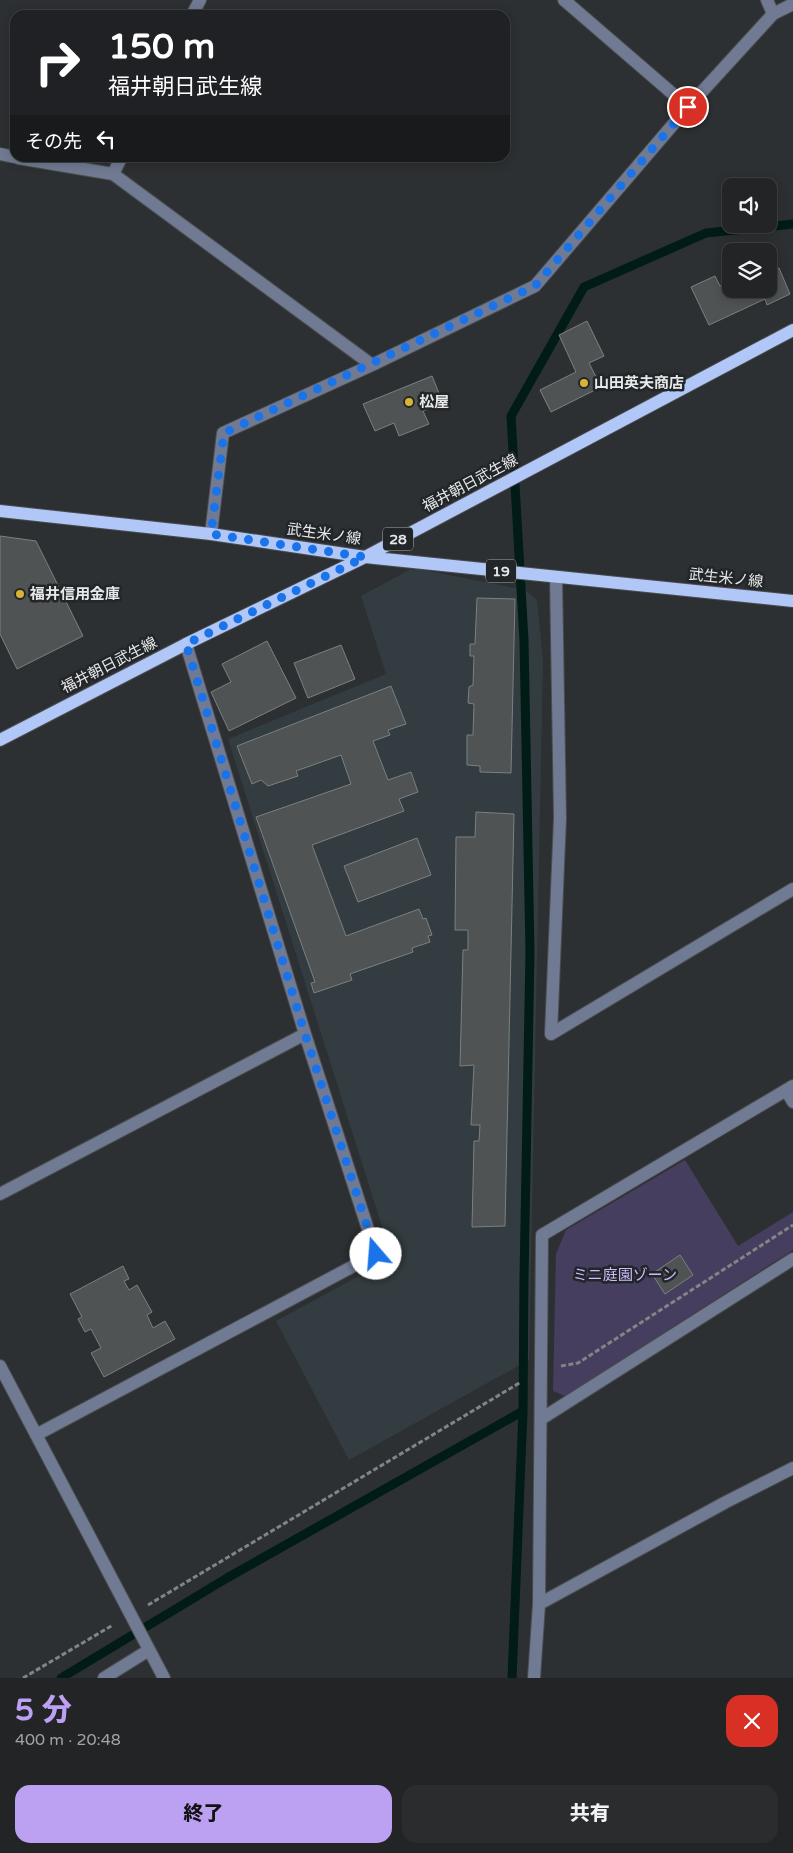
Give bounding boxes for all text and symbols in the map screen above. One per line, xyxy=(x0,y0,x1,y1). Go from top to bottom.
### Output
text: 150 m xyxy=(108,26,215,68)
icon: right xyxy=(25,30,90,95)
text: 福井朝日武生線 xyxy=(108,74,262,100)
pin xyxy=(667,86,709,128)
icon: arrive xyxy=(674,93,702,121)
icon: left xyxy=(92,125,120,153)
text: その先 xyxy=(25,131,82,153)
map controls xyxy=(722,178,777,298)
button: sound xyxy=(722,178,777,233)
button: layers xyxy=(722,243,777,298)
place label: 山田英夫商店 xyxy=(594,374,684,392)
marker: 山田英夫商店 xyxy=(578,377,590,389)
place label: 松屋 xyxy=(419,393,449,411)
marker: 松屋 xyxy=(403,396,415,408)
street label: 福井朝日武生線 xyxy=(419,450,521,516)
street label: 武生米ノ線 xyxy=(286,520,362,548)
road number: 28 xyxy=(383,528,413,550)
road number: 19 xyxy=(486,560,516,582)
street label: 武生米ノ線 xyxy=(688,565,764,591)
place label: 福井信用金庫 xyxy=(29,585,120,603)
marker: 福井信用金庫 xyxy=(14,588,26,600)
street label: 福井朝日武生線 xyxy=(58,633,160,697)
position arrow xyxy=(349,1227,401,1279)
park label: ミニ庭園ゾーン xyxy=(573,1266,677,1284)
text: 5 分 xyxy=(15,1692,72,1729)
button: close xyxy=(726,1695,778,1747)
text: 400 m · 20:48 xyxy=(15,1730,121,1750)
button: 終了 xyxy=(15,1785,392,1843)
button: 共有 xyxy=(402,1785,778,1843)

